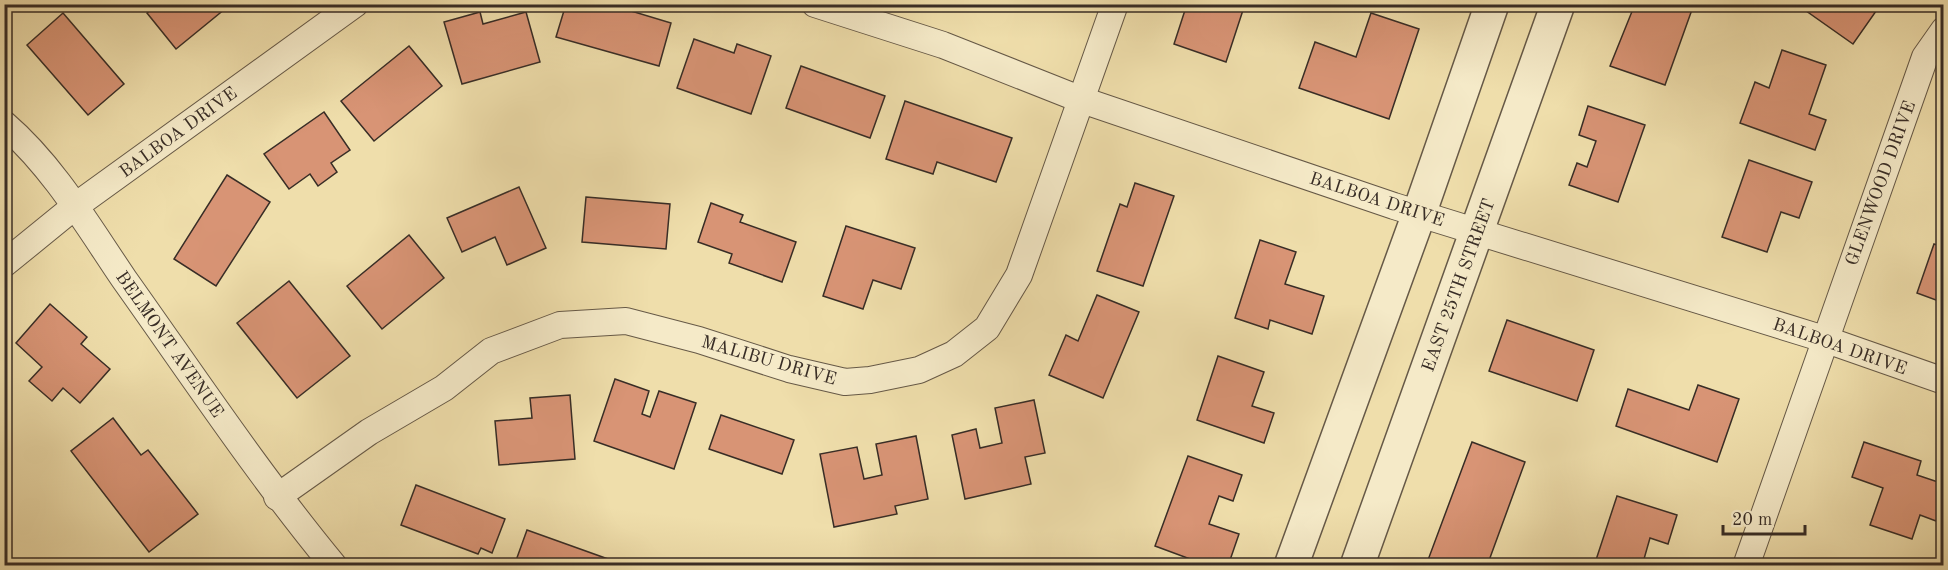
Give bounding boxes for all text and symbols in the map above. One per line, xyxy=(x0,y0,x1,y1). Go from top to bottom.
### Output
street label: BALBOA DRIVE xyxy=(116,84,241,181)
street label: GLENWOOD DRIVE xyxy=(1843,99,1919,268)
street label: BALBOA DRIVE xyxy=(1307,170,1446,230)
street label: EAST 25TH STREET xyxy=(1419,196,1499,374)
street label: BELMONT AVENUE xyxy=(112,268,226,421)
street label: BALBOA DRIVE xyxy=(1770,316,1909,378)
street label: MALIBU DRIVE xyxy=(699,333,838,389)
scale bar xyxy=(1723,498,1806,536)
text: 20 m xyxy=(1732,511,1772,529)

